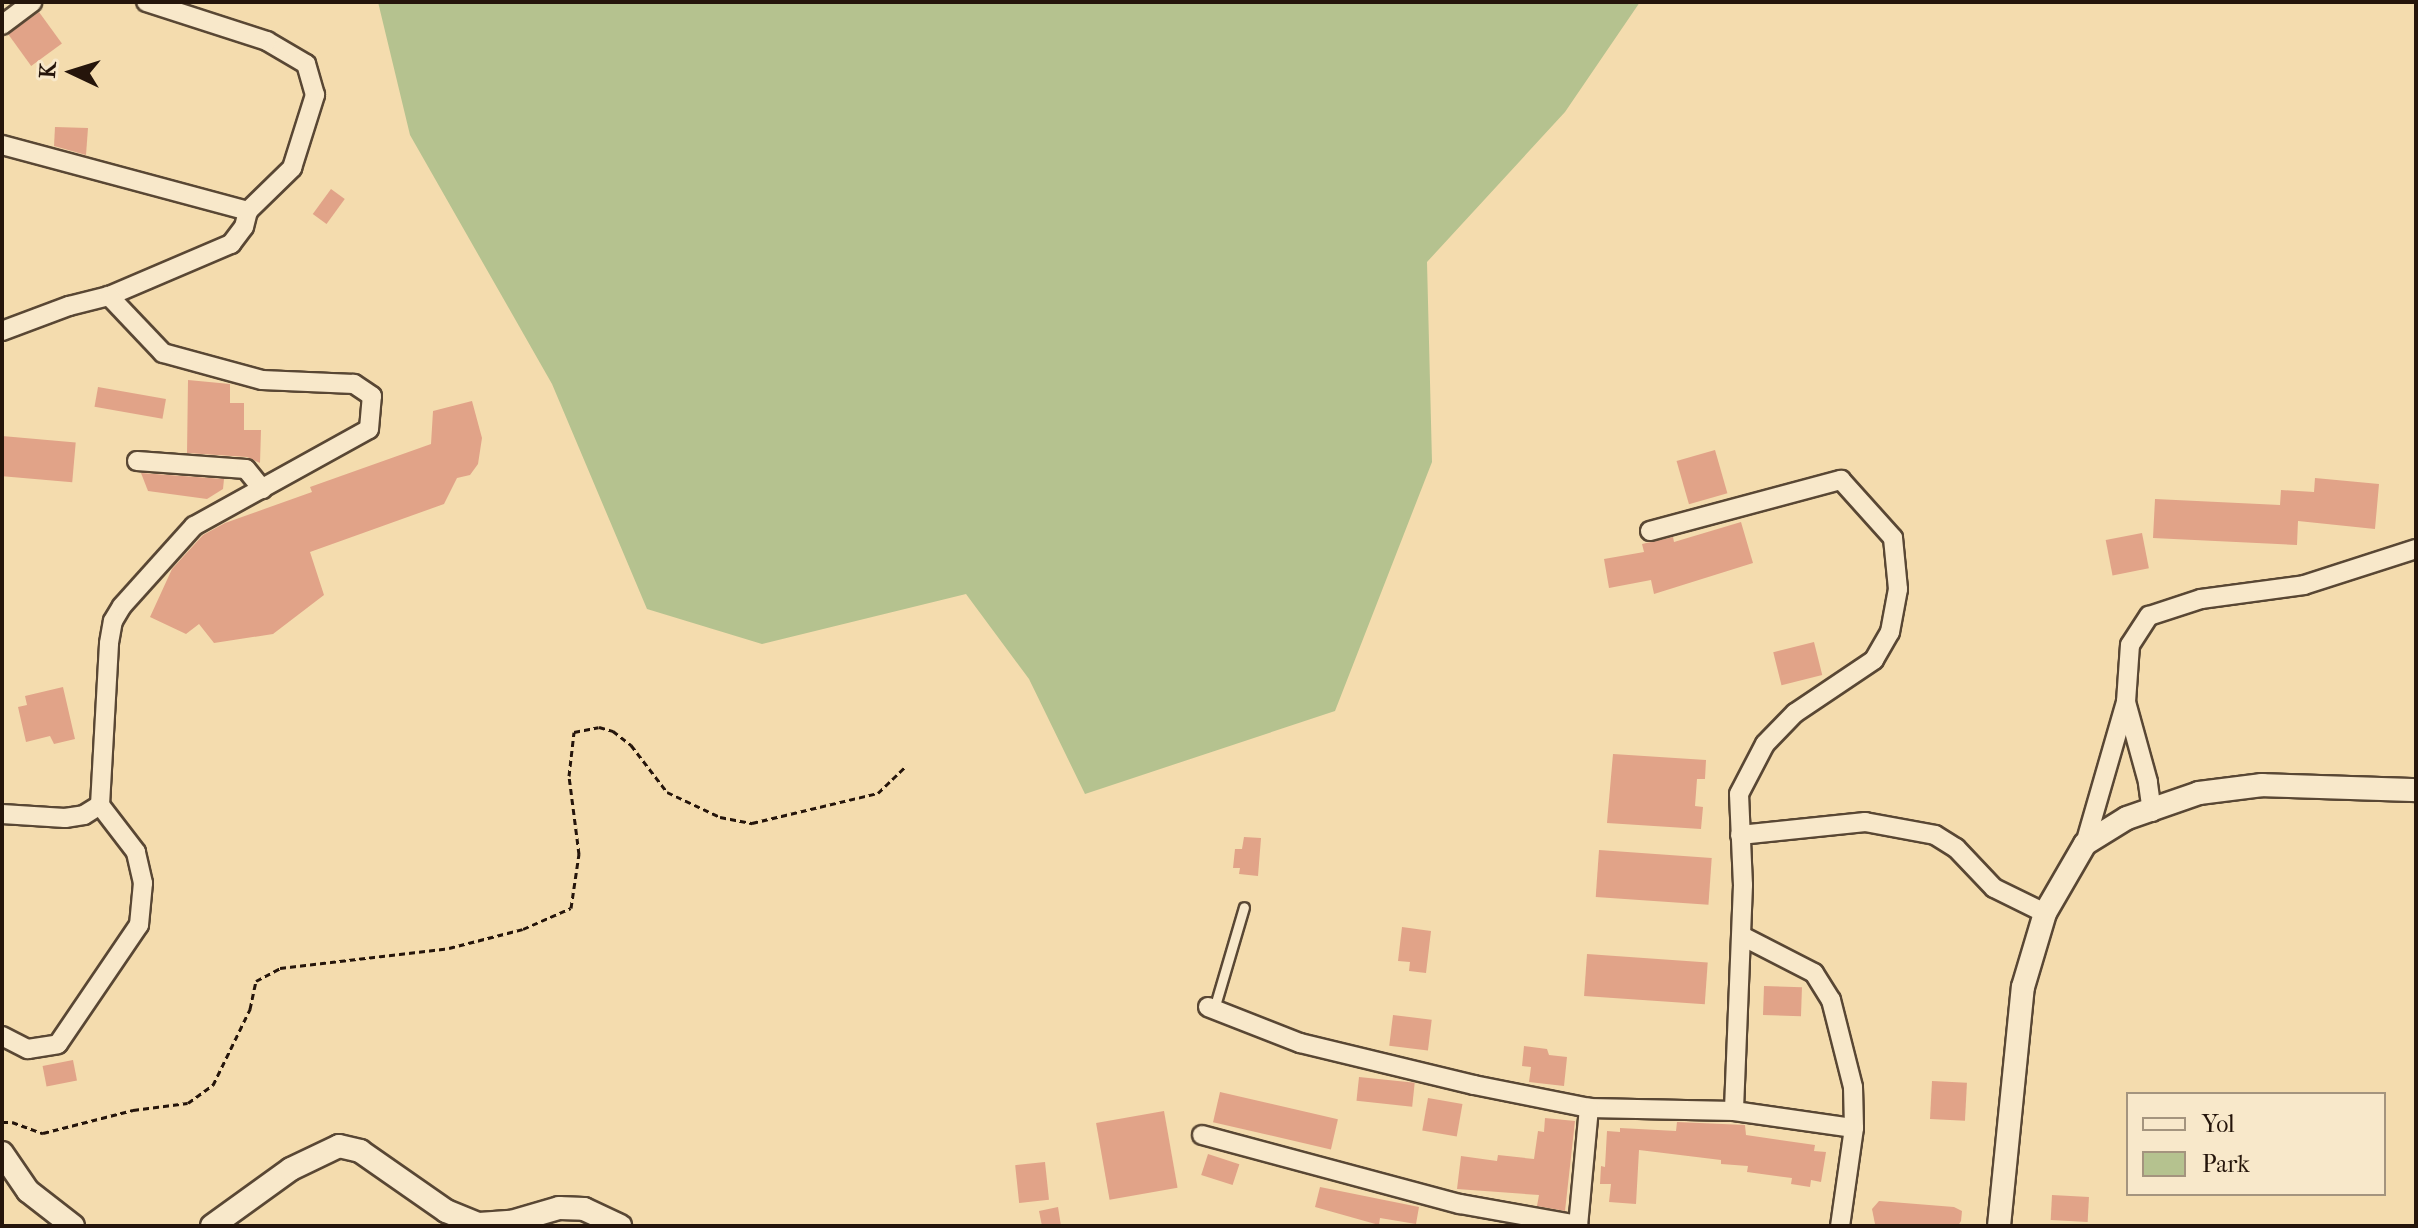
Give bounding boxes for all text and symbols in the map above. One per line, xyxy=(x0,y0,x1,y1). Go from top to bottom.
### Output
north arrow xyxy=(32,32,112,112)
text: K xyxy=(35,61,62,79)
legend xyxy=(2126,1092,2386,1196)
text: Yol xyxy=(2202,1110,2235,1138)
text: Park xyxy=(2202,1150,2250,1178)

